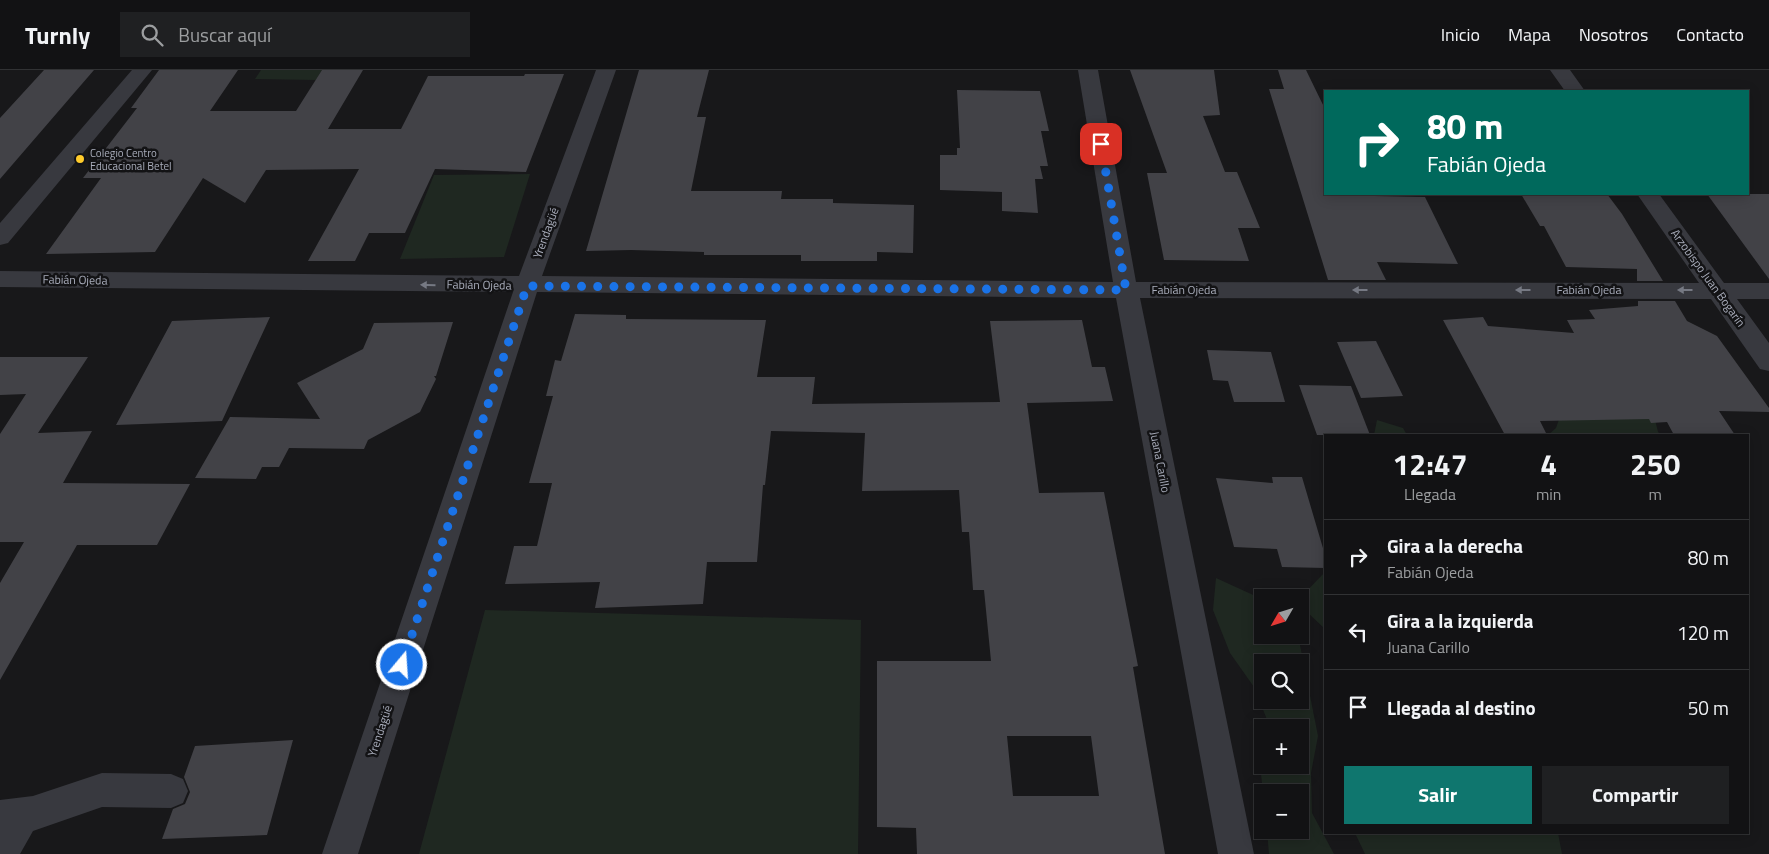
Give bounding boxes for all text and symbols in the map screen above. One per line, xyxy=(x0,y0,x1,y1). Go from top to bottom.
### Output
search box xyxy=(120,12,470,57)
text: Turnly xyxy=(25,17,90,53)
text: Buscar aquí xyxy=(178,20,271,49)
icon: search xyxy=(138,21,166,49)
text: Inicio xyxy=(1441,21,1480,48)
text: Mapa xyxy=(1508,21,1551,48)
text: Nosotros xyxy=(1579,21,1648,48)
text: Contacto xyxy=(1676,21,1744,48)
text: 80 m xyxy=(1427,99,1503,153)
icon: right xyxy=(1344,110,1409,175)
pin xyxy=(1080,123,1122,165)
icon: arrive xyxy=(1087,130,1115,158)
place label: Colegio Centro Educacional Betel xyxy=(90,145,172,174)
text: Fabián Ojeda xyxy=(1427,147,1546,181)
marker: Colegio Centro Educacional Betel xyxy=(74,153,86,165)
street label: Yrendagüé xyxy=(527,205,564,261)
street label: Arzobispo Juan Bogarín xyxy=(1666,225,1750,331)
street label: Fabián Ojeda xyxy=(42,269,108,290)
street label: Fabián Ojeda xyxy=(446,274,512,295)
street label: Fabián Ojeda xyxy=(1152,280,1216,299)
street label: Fabián Ojeda xyxy=(1557,280,1621,299)
one-way arrow xyxy=(420,281,436,289)
one-way arrow xyxy=(1352,286,1368,294)
one-way arrow xyxy=(1515,286,1531,294)
one-way arrow xyxy=(1677,286,1693,294)
street label: Juana Carillo xyxy=(1145,430,1176,494)
text: 12:47 xyxy=(1393,441,1467,487)
text: 4 xyxy=(1540,441,1557,487)
text: 250 xyxy=(1630,441,1680,487)
text: Llegada xyxy=(1404,482,1456,506)
text: min xyxy=(1536,482,1561,506)
text: m xyxy=(1649,482,1662,506)
text: Gira a la derecha xyxy=(1387,531,1523,560)
icon: right xyxy=(1344,543,1372,571)
text: 80 m xyxy=(1688,543,1729,572)
text: Fabián Ojeda xyxy=(1387,560,1474,584)
north arrow xyxy=(1254,589,1309,644)
map controls xyxy=(1254,589,1309,839)
text: Gira a la izquierda xyxy=(1387,606,1534,635)
icon: left xyxy=(1344,618,1372,646)
text: 120 m xyxy=(1677,618,1729,647)
text: Juana Carillo xyxy=(1387,635,1470,659)
position arrow xyxy=(375,638,427,690)
button: search xyxy=(1254,654,1309,709)
icon: arrive xyxy=(1344,693,1372,721)
text: Llegada al destino xyxy=(1387,693,1536,722)
text: 50 m xyxy=(1688,693,1729,722)
street label: Yrendagüé xyxy=(362,703,397,759)
button: + xyxy=(1254,719,1309,774)
button: Salir xyxy=(1344,766,1532,824)
button: Compartir xyxy=(1542,766,1729,824)
button: − xyxy=(1254,784,1309,839)

